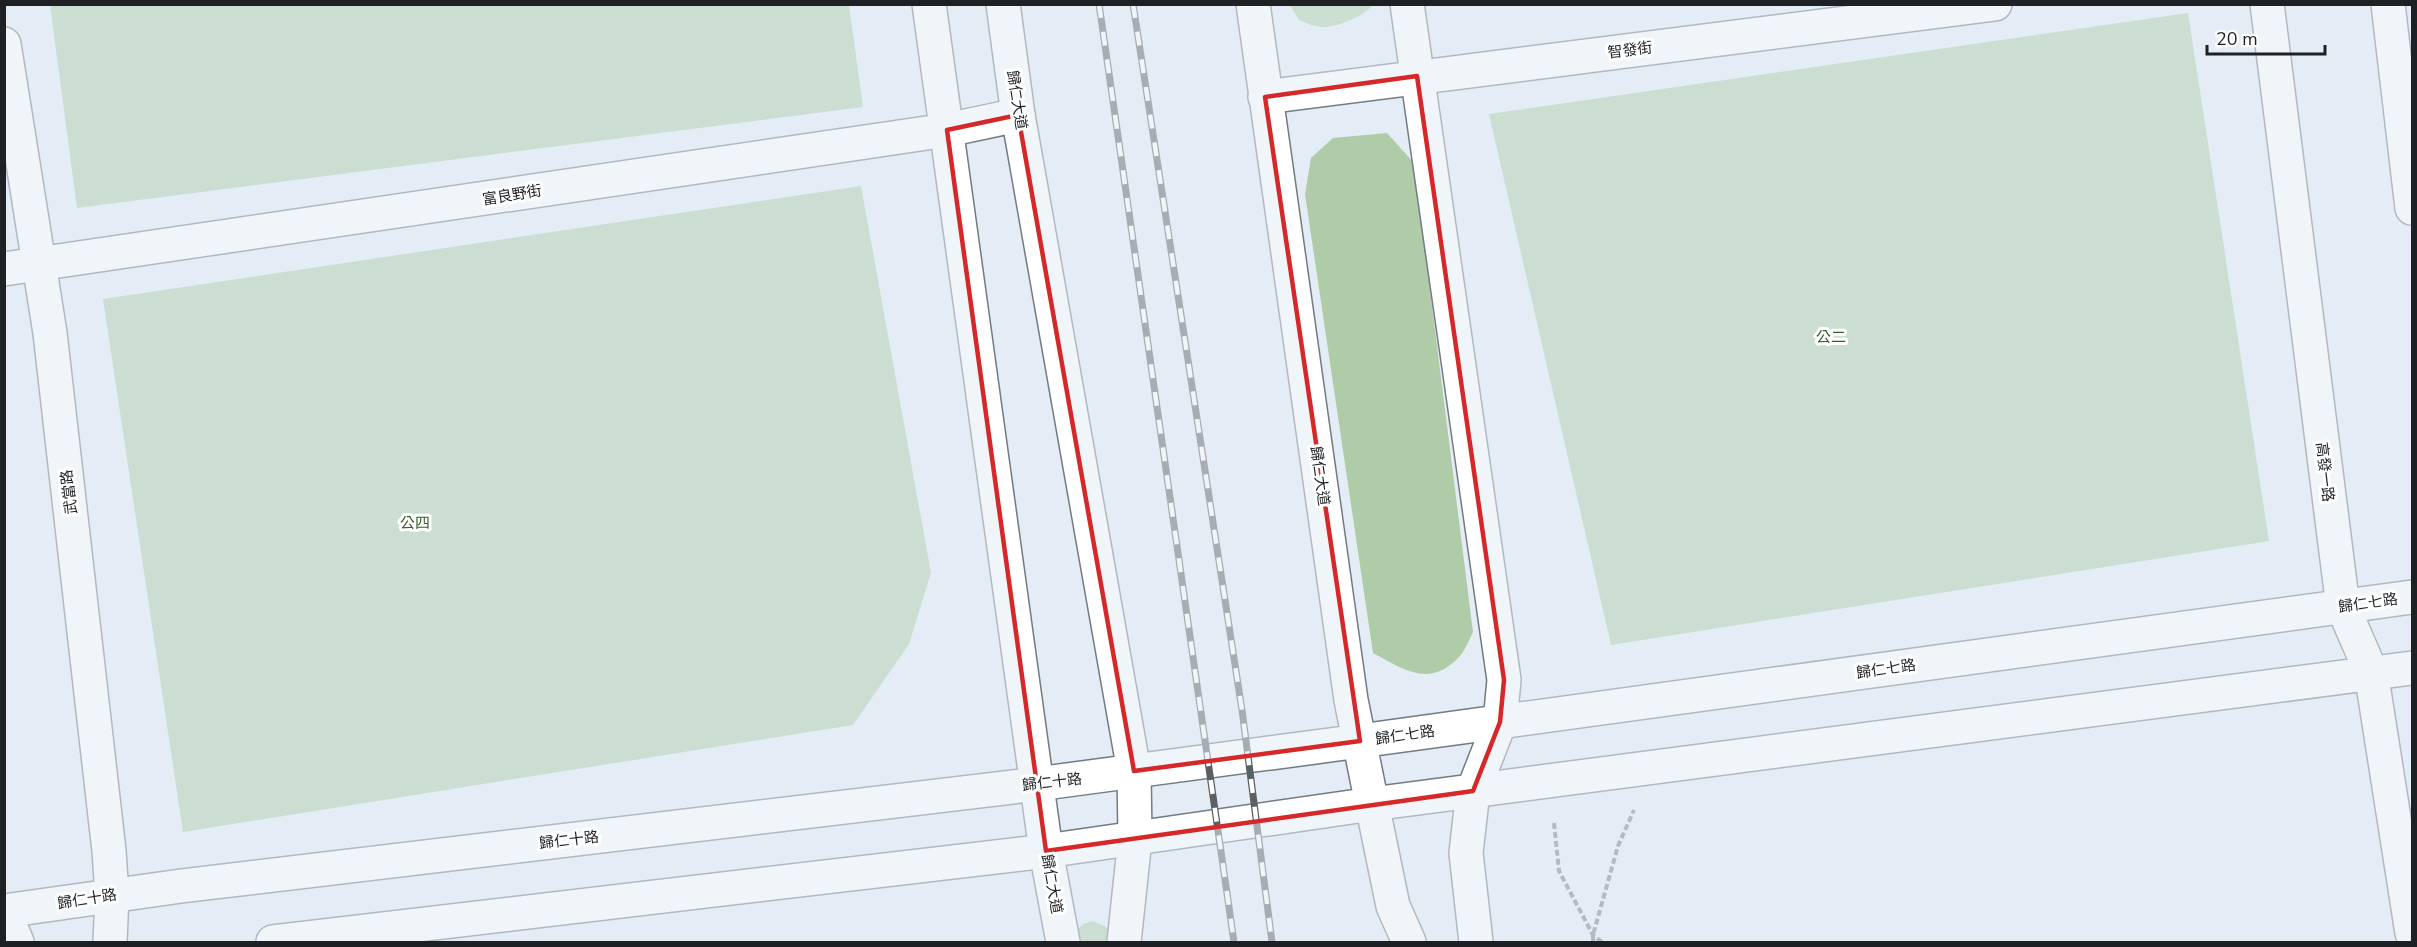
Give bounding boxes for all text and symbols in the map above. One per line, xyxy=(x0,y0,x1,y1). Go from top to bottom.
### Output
scale bar xyxy=(2207,18,2326,56)
text: 20 m xyxy=(2216,27,2258,51)
street label: 智發街 xyxy=(1606,37,1654,63)
street label: 歸仁大道 xyxy=(1002,69,1032,131)
street label: 富良野街 xyxy=(481,180,543,210)
park label: 公二 xyxy=(1816,327,1846,347)
street label: 高發一路 xyxy=(2311,441,2339,503)
street label: 歸仁大道 xyxy=(1306,445,1334,507)
street label: 武當路 xyxy=(56,468,82,516)
park label: 公四 xyxy=(400,513,430,533)
street label: 歸仁七路 xyxy=(2337,589,2399,617)
street label: 歸仁七路 xyxy=(1855,655,1917,683)
street label: 歸仁七路 xyxy=(1374,721,1436,749)
street label: 歸仁十路 xyxy=(1021,768,1083,796)
street label: 歸仁十路 xyxy=(538,826,600,854)
street label: 歸仁大道 xyxy=(1037,853,1067,915)
street label: 歸仁十路 xyxy=(56,884,118,914)

